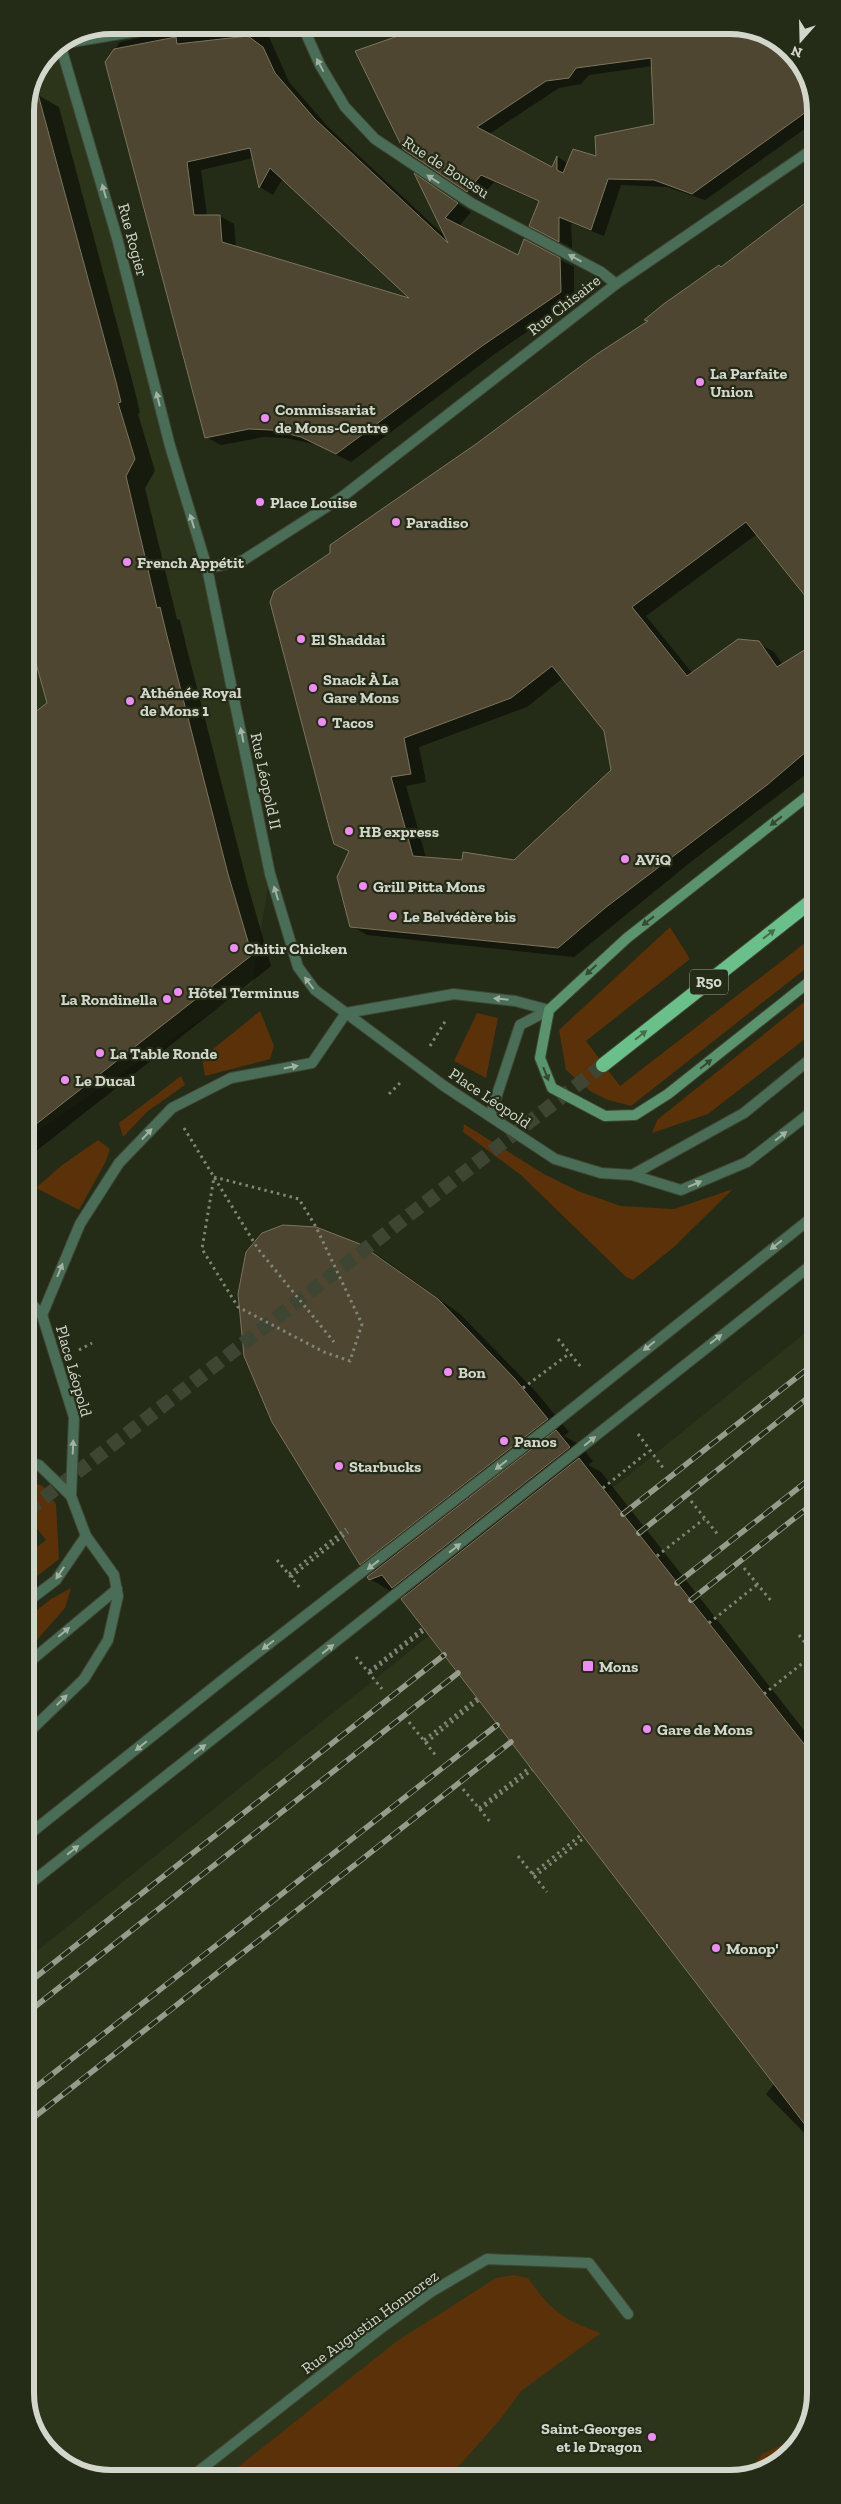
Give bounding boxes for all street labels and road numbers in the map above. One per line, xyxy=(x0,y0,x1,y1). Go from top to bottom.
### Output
street label: Rue de Boussu xyxy=(399,132,493,202)
street label: Rue Rogier xyxy=(114,201,152,279)
street label: Rue Chisaire xyxy=(524,271,604,339)
street label: Rue Léopold II xyxy=(246,731,286,831)
road number: R50 xyxy=(690,970,728,994)
street label: Place Léopold xyxy=(446,1064,535,1132)
street label: Place Léopold xyxy=(52,1323,96,1419)
street label: Rue Augustin Honnorez xyxy=(298,2266,442,2378)

